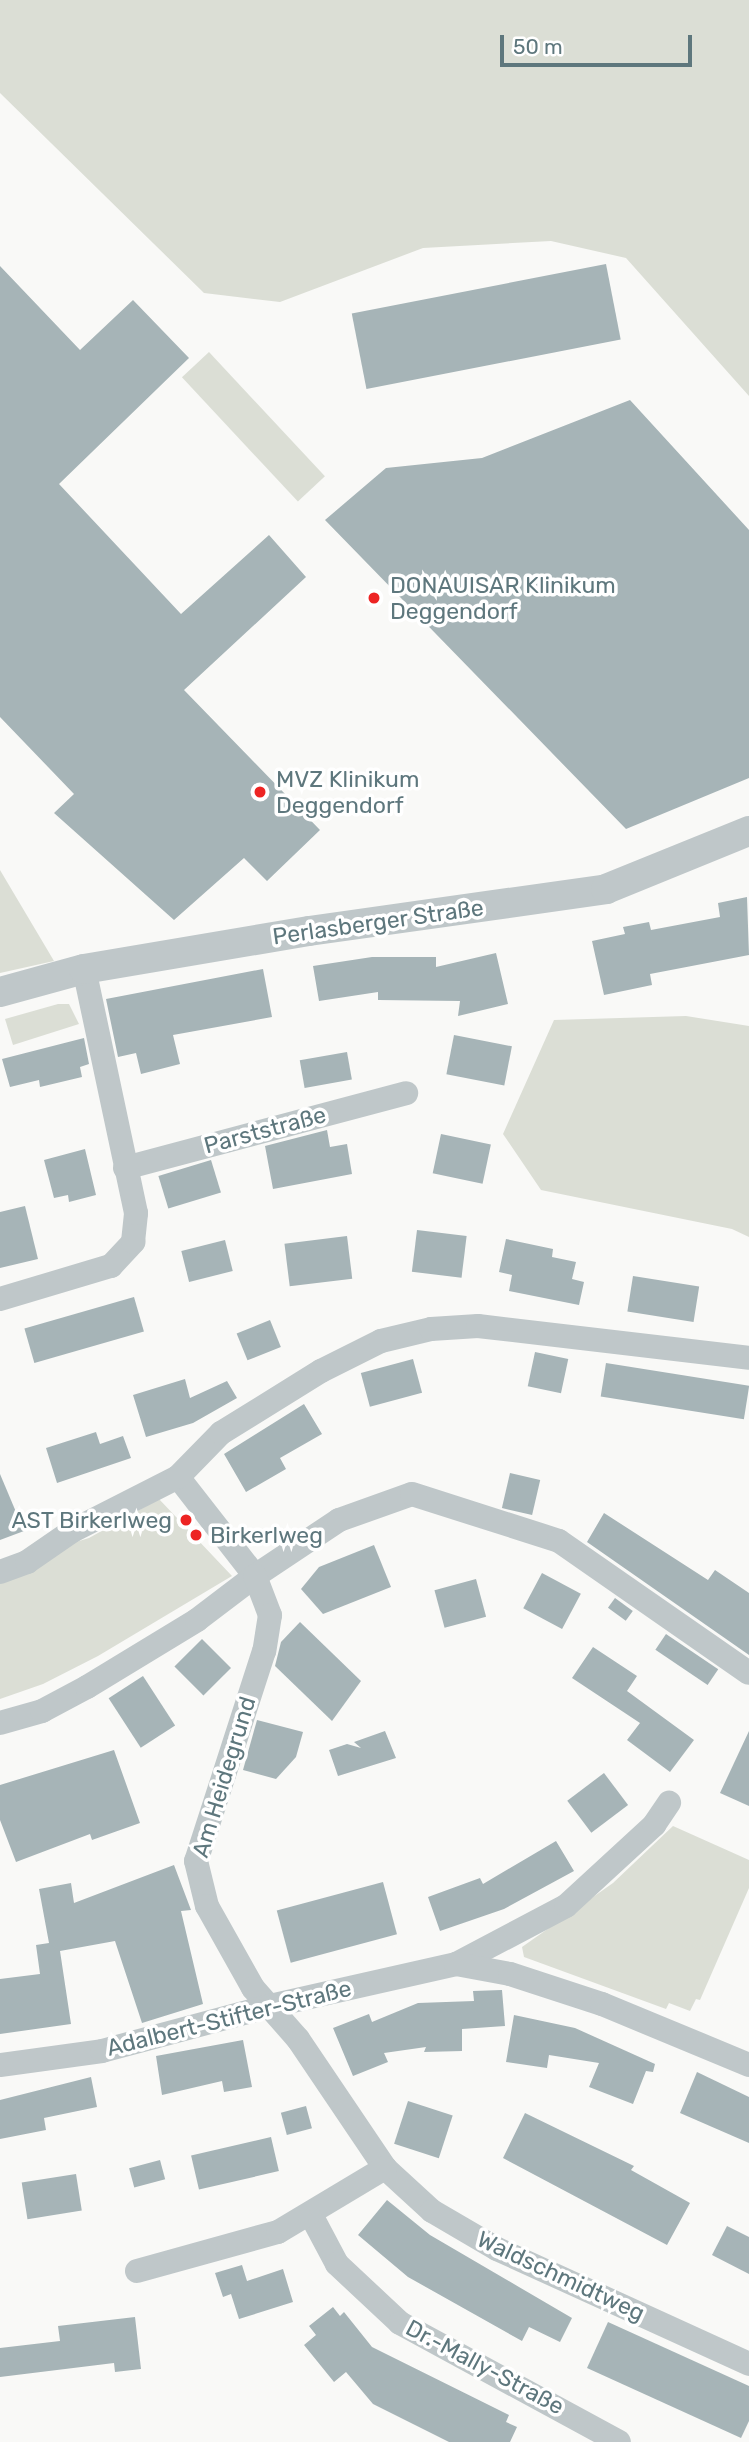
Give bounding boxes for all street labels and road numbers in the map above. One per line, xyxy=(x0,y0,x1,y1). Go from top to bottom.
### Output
street label: Perlasberger Straße xyxy=(270,893,486,951)
street label: Parststraße xyxy=(201,1100,329,1160)
street label: Am Heidegrund xyxy=(186,1693,262,1861)
street label: Adalbert-Stifter-Straße xyxy=(104,1974,354,2062)
street label: Waldschmidtweg xyxy=(473,2225,649,2327)
street label: Dr.-Mally-Straße xyxy=(401,2314,569,2420)

